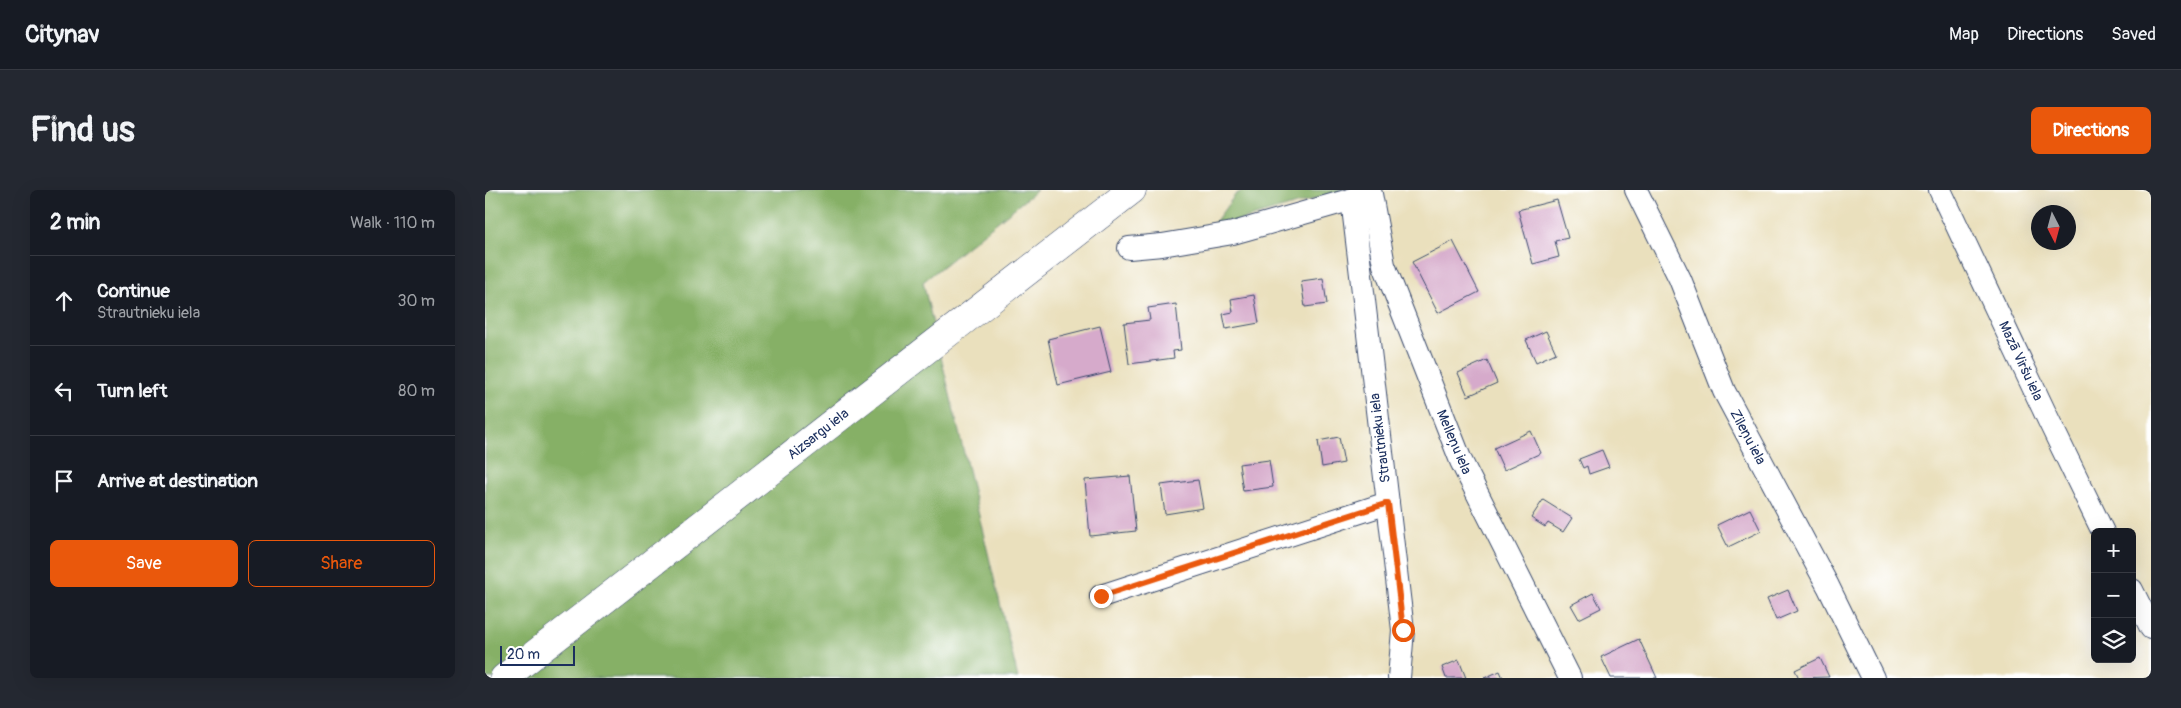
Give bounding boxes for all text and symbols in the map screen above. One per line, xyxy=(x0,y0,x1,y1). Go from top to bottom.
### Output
text: Citynav xyxy=(25,20,100,49)
text: Map xyxy=(1949,23,1979,46)
text: Directions xyxy=(2007,23,2083,46)
text: Saved xyxy=(2111,23,2156,46)
button: Directions xyxy=(2031,107,2151,154)
text: Find us xyxy=(30,108,135,152)
north arrow xyxy=(2031,205,2076,250)
text: 2 min xyxy=(50,209,100,236)
text: Walk · 110 m xyxy=(350,213,435,233)
text: Continue xyxy=(97,279,170,303)
icon: ahead xyxy=(50,287,78,315)
text: 30 m xyxy=(397,291,435,311)
text: Strautnieku iela xyxy=(97,303,200,323)
street label: Mazā Viršu iela xyxy=(1995,319,2047,403)
icon: left xyxy=(50,377,78,405)
text: Turn left xyxy=(97,379,167,403)
text: 80 m xyxy=(398,381,435,401)
street label: Strautnieku iela xyxy=(1366,392,1394,484)
street label: Aizsargu iela xyxy=(784,405,852,463)
street label: Melleņu iela xyxy=(1432,407,1475,477)
street label: Zileņu iela xyxy=(1726,407,1770,468)
icon: arrive xyxy=(50,467,78,495)
text: Arrive at destination xyxy=(97,469,258,493)
map controls xyxy=(2091,528,2136,663)
button: + xyxy=(2091,528,2136,573)
button: Save xyxy=(50,540,238,587)
button: Share xyxy=(248,540,435,587)
button: − xyxy=(2091,573,2136,618)
route end xyxy=(1090,585,1113,608)
button: layers xyxy=(2091,618,2136,663)
route start xyxy=(1392,619,1415,642)
scale bar xyxy=(500,643,575,666)
text: 20 m xyxy=(507,646,540,663)

